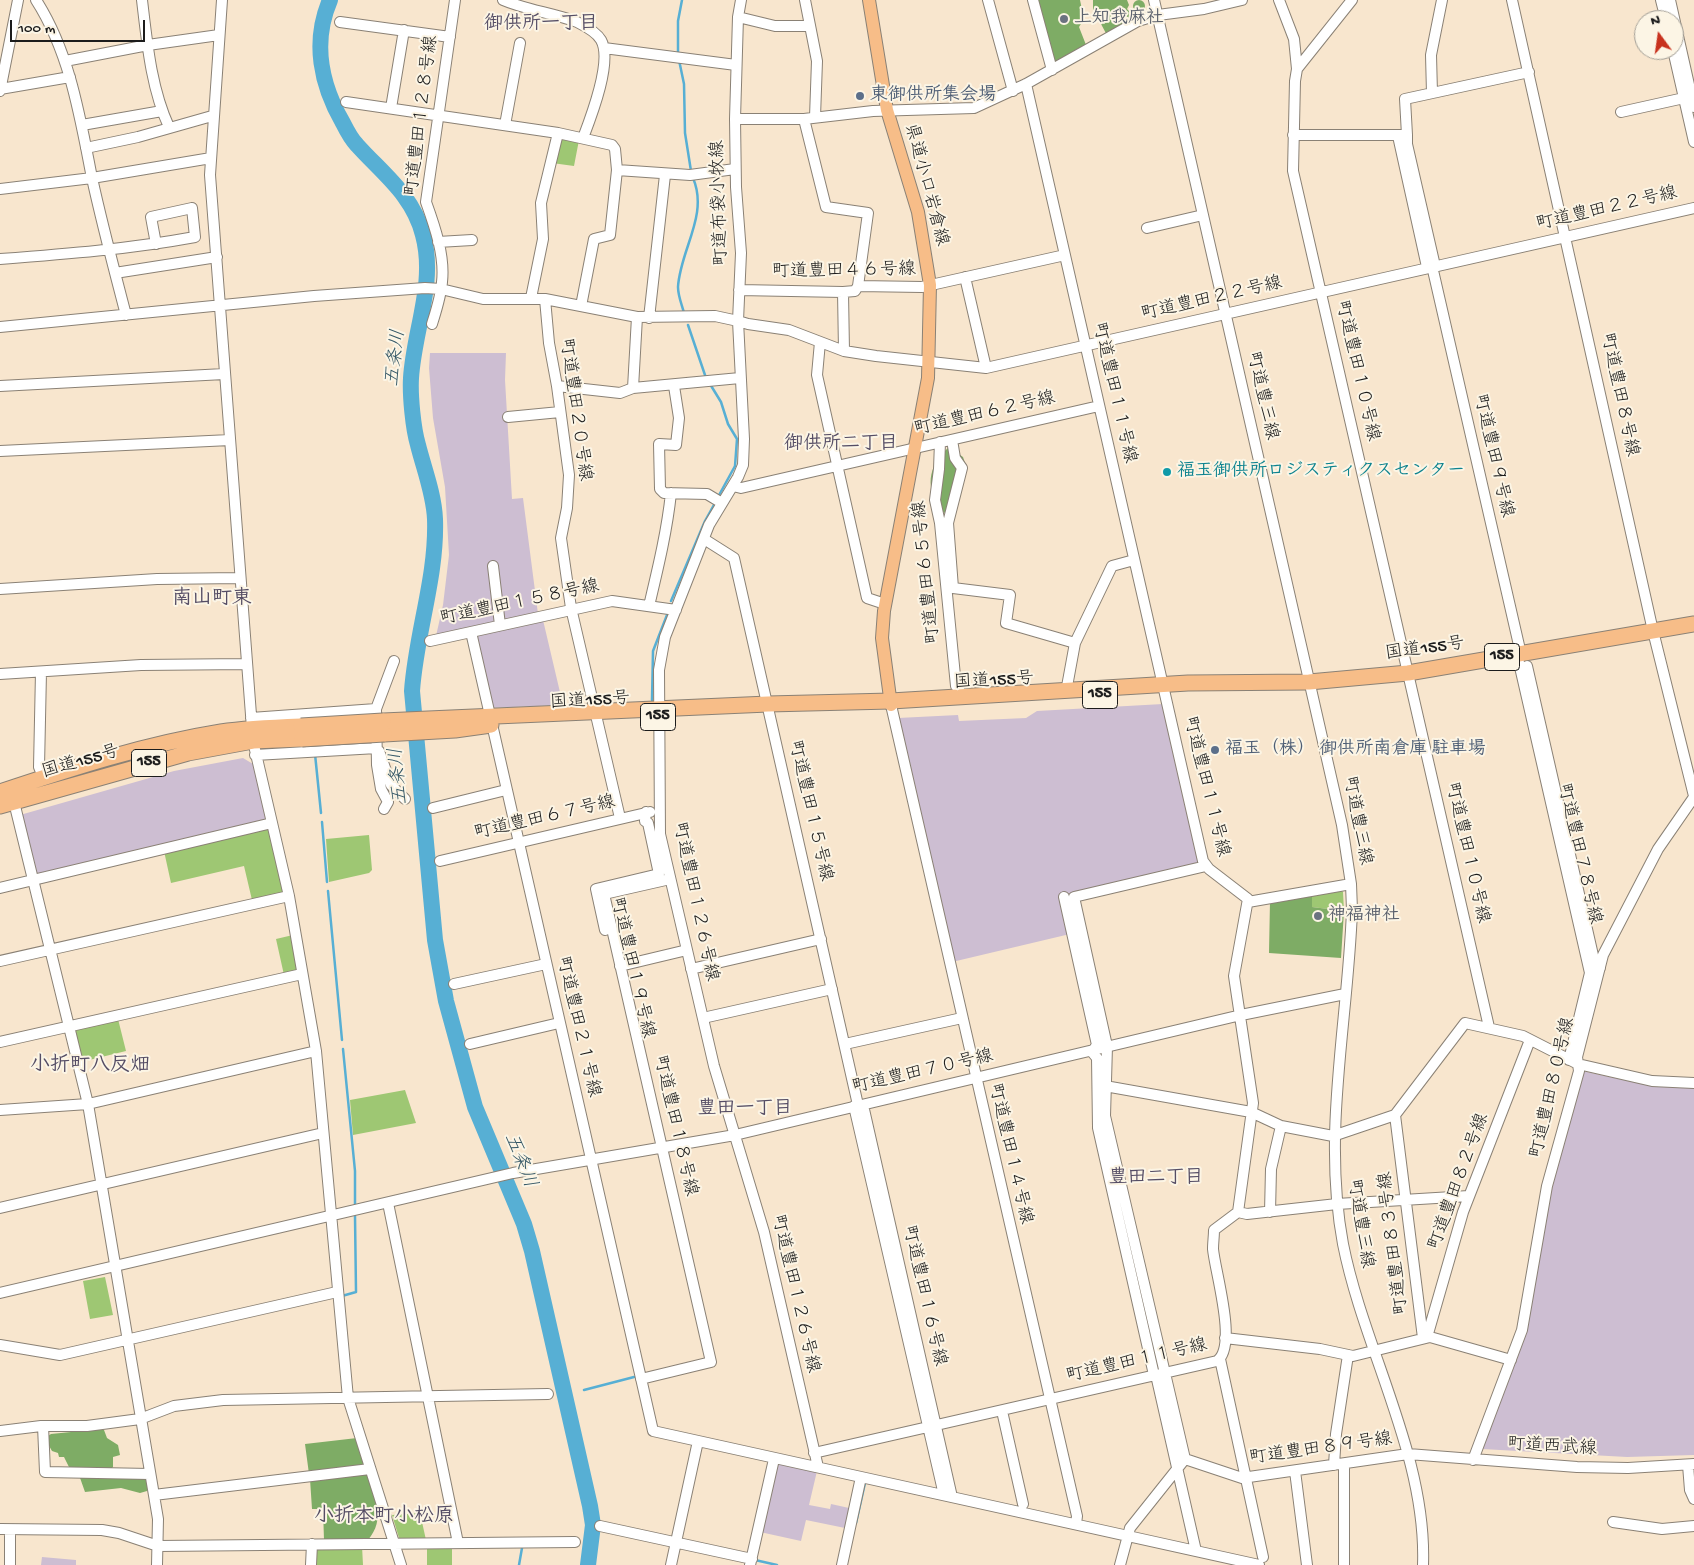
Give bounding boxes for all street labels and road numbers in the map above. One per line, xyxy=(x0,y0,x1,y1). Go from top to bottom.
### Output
street label: 町道豊田１２８号線 xyxy=(402,34,444,198)
street label: 県道小口岩倉線 xyxy=(898,121,952,249)
street label: 町道布袋小牧線 xyxy=(708,140,734,266)
street label: 町道豊田２２号線 xyxy=(1534,183,1680,237)
street label: 町道豊田４６号線 xyxy=(772,260,916,284)
street label: 町道豊田２２号線 xyxy=(1139,273,1285,327)
street label: 町道豊田１０号線 xyxy=(1329,298,1383,444)
street label: 町道豊田１１号線 xyxy=(1086,320,1140,466)
street label: 町道豊田８号線 xyxy=(1594,331,1642,459)
street label: 町道豊田２０号線 xyxy=(553,337,595,483)
street label: 町道豊三線 xyxy=(1240,350,1282,442)
street label: 町道豊田６２号線 xyxy=(912,388,1058,442)
street label: 町道豊田９号線 xyxy=(1467,392,1517,520)
street label: 町道豊田６５号線 xyxy=(910,499,946,645)
street label: 町道豊田１５８号線 xyxy=(439,577,601,631)
street label: 国道155号 xyxy=(1384,634,1466,666)
road number: 155 xyxy=(1484,644,1520,670)
street label: 国道155号 xyxy=(953,669,1035,695)
road number: 155 xyxy=(1082,682,1118,708)
street label: 国道155号 xyxy=(549,689,631,715)
road number: 155 xyxy=(640,704,676,730)
street label: 町道豊田１１号線 xyxy=(1177,715,1233,859)
street label: 町道豊田１５号線 xyxy=(782,738,836,884)
street label: 国道155号 xyxy=(39,742,123,784)
road number: 155 xyxy=(132,750,166,776)
street label: 町道豊三線 xyxy=(1337,775,1375,867)
street label: 町道豊田１０号線 xyxy=(1439,780,1493,926)
street label: 町道豊田７８号線 xyxy=(1551,781,1605,927)
street label: 町道豊田６７号線 xyxy=(472,792,618,846)
street label: 町道豊田１２６号線 xyxy=(667,821,721,983)
street label: 町道豊田１９号線 xyxy=(604,895,658,1041)
street label: 町道豊田２１号線 xyxy=(550,954,604,1100)
street label: 町道豊田８０号線 xyxy=(1527,1015,1581,1161)
street label: 町道豊田７０号線 xyxy=(850,1046,996,1100)
street label: 町道豊田１８号線 xyxy=(647,1053,701,1199)
street label: 町道豊田１４号線 xyxy=(982,1081,1036,1227)
street label: 町道豊田８２号線 xyxy=(1425,1111,1495,1253)
street label: 町道豊田８３号線 xyxy=(1376,1170,1414,1316)
street label: 町道豊三線 xyxy=(1341,1178,1377,1270)
street label: 町道豊田１２６号線 xyxy=(765,1213,823,1375)
street label: 町道豊田１６号線 xyxy=(896,1223,950,1369)
street label: 町道豊田１１号線 xyxy=(1064,1335,1210,1389)
street label: 町道豊田８９号線 xyxy=(1248,1429,1394,1471)
street label: 町道西武線 xyxy=(1506,1435,1598,1461)

